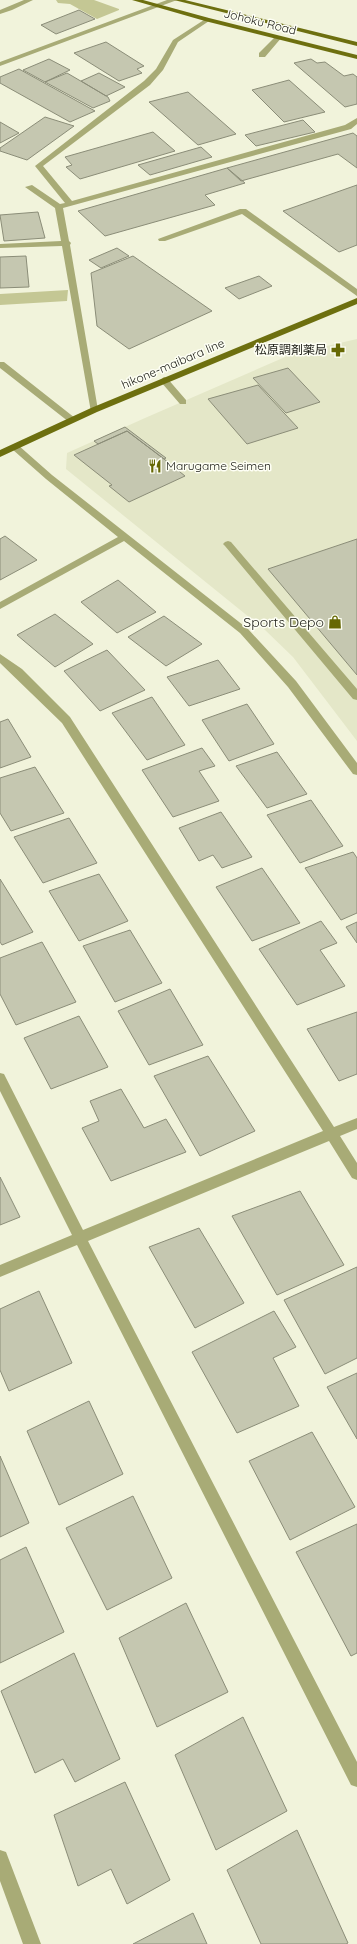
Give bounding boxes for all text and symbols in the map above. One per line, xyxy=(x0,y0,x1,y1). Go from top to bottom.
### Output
street label: Johoku Road xyxy=(222,5,298,38)
street label: hikone-maibara line xyxy=(119,335,227,392)
place label: 松原調剤薬局 xyxy=(255,342,327,357)
pharmacy icon: 松原調剤薬局 xyxy=(330,342,346,358)
restaurant icon: Marugame Seimen xyxy=(147,458,163,474)
place label: Marugame Seimen xyxy=(166,458,271,473)
place label: Sports Depo xyxy=(243,613,324,631)
shop icon: Sports Depo xyxy=(327,614,343,630)

